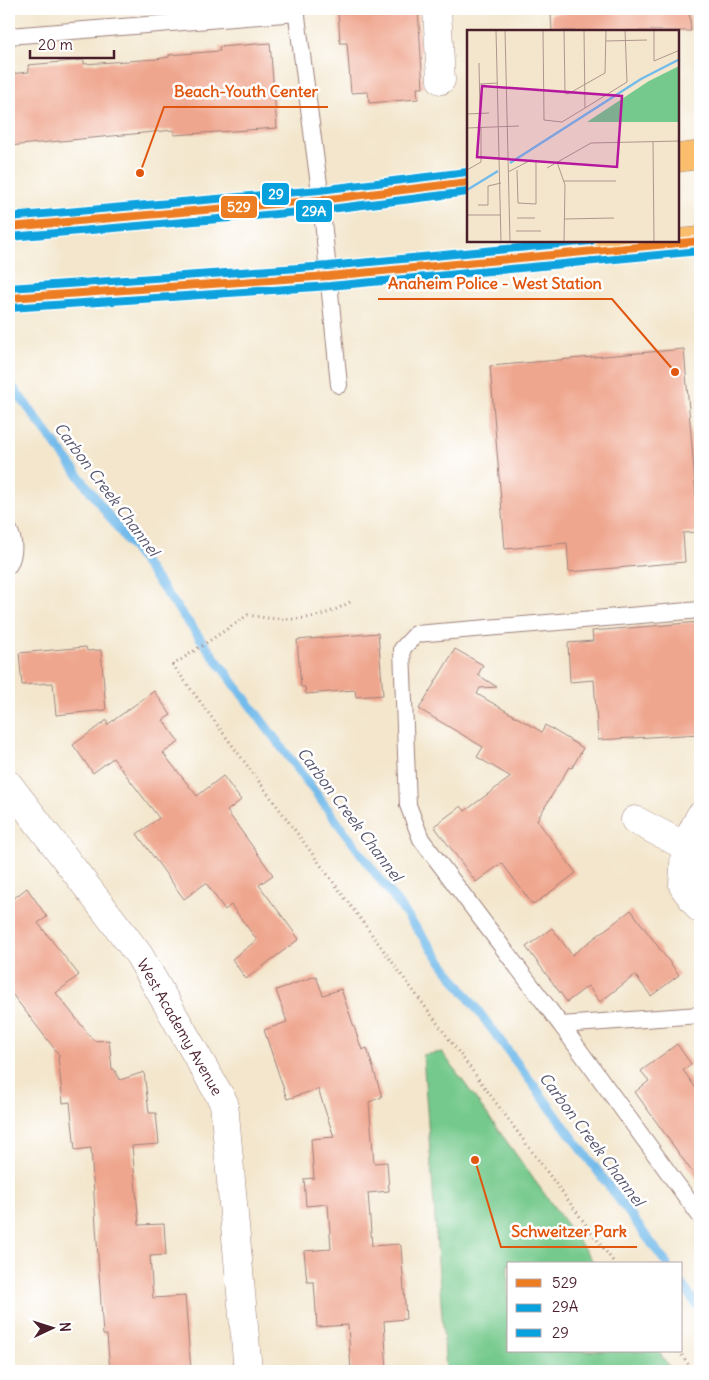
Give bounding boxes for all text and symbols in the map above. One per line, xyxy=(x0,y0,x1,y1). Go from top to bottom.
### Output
scale bar xyxy=(30,28,114,60)
inset map xyxy=(467,30,679,242)
text: 20 m xyxy=(38,35,73,54)
callout: Beach-Youth Center xyxy=(164,76,328,107)
text: Beach-Youth Center xyxy=(174,81,319,101)
line badge: 29 xyxy=(261,182,290,206)
text: 29 xyxy=(268,185,284,203)
line badge: 529 xyxy=(220,195,258,219)
text: 529 xyxy=(227,198,251,216)
line badge: 29A xyxy=(295,199,333,223)
text: 29A xyxy=(302,202,326,220)
callout: Anaheim Police - West Station xyxy=(378,268,612,299)
text: Anaheim Police - West Station xyxy=(388,273,602,293)
water label: Carbon Creek Channel xyxy=(50,418,165,562)
water label: Carbon Creek Channel xyxy=(293,743,408,887)
street label: West Academy Avenue xyxy=(133,955,227,1099)
water label: Carbon Creek Channel xyxy=(535,1068,650,1212)
callout: Schweitzer Park xyxy=(501,1216,637,1247)
text: Schweitzer Park xyxy=(511,1221,627,1241)
legend xyxy=(507,1262,682,1352)
text: 529 xyxy=(552,1273,577,1292)
text: 29A xyxy=(552,1297,579,1316)
north arrow xyxy=(28,1302,78,1352)
text: N xyxy=(56,1322,74,1333)
text: 29 xyxy=(552,1323,569,1342)

